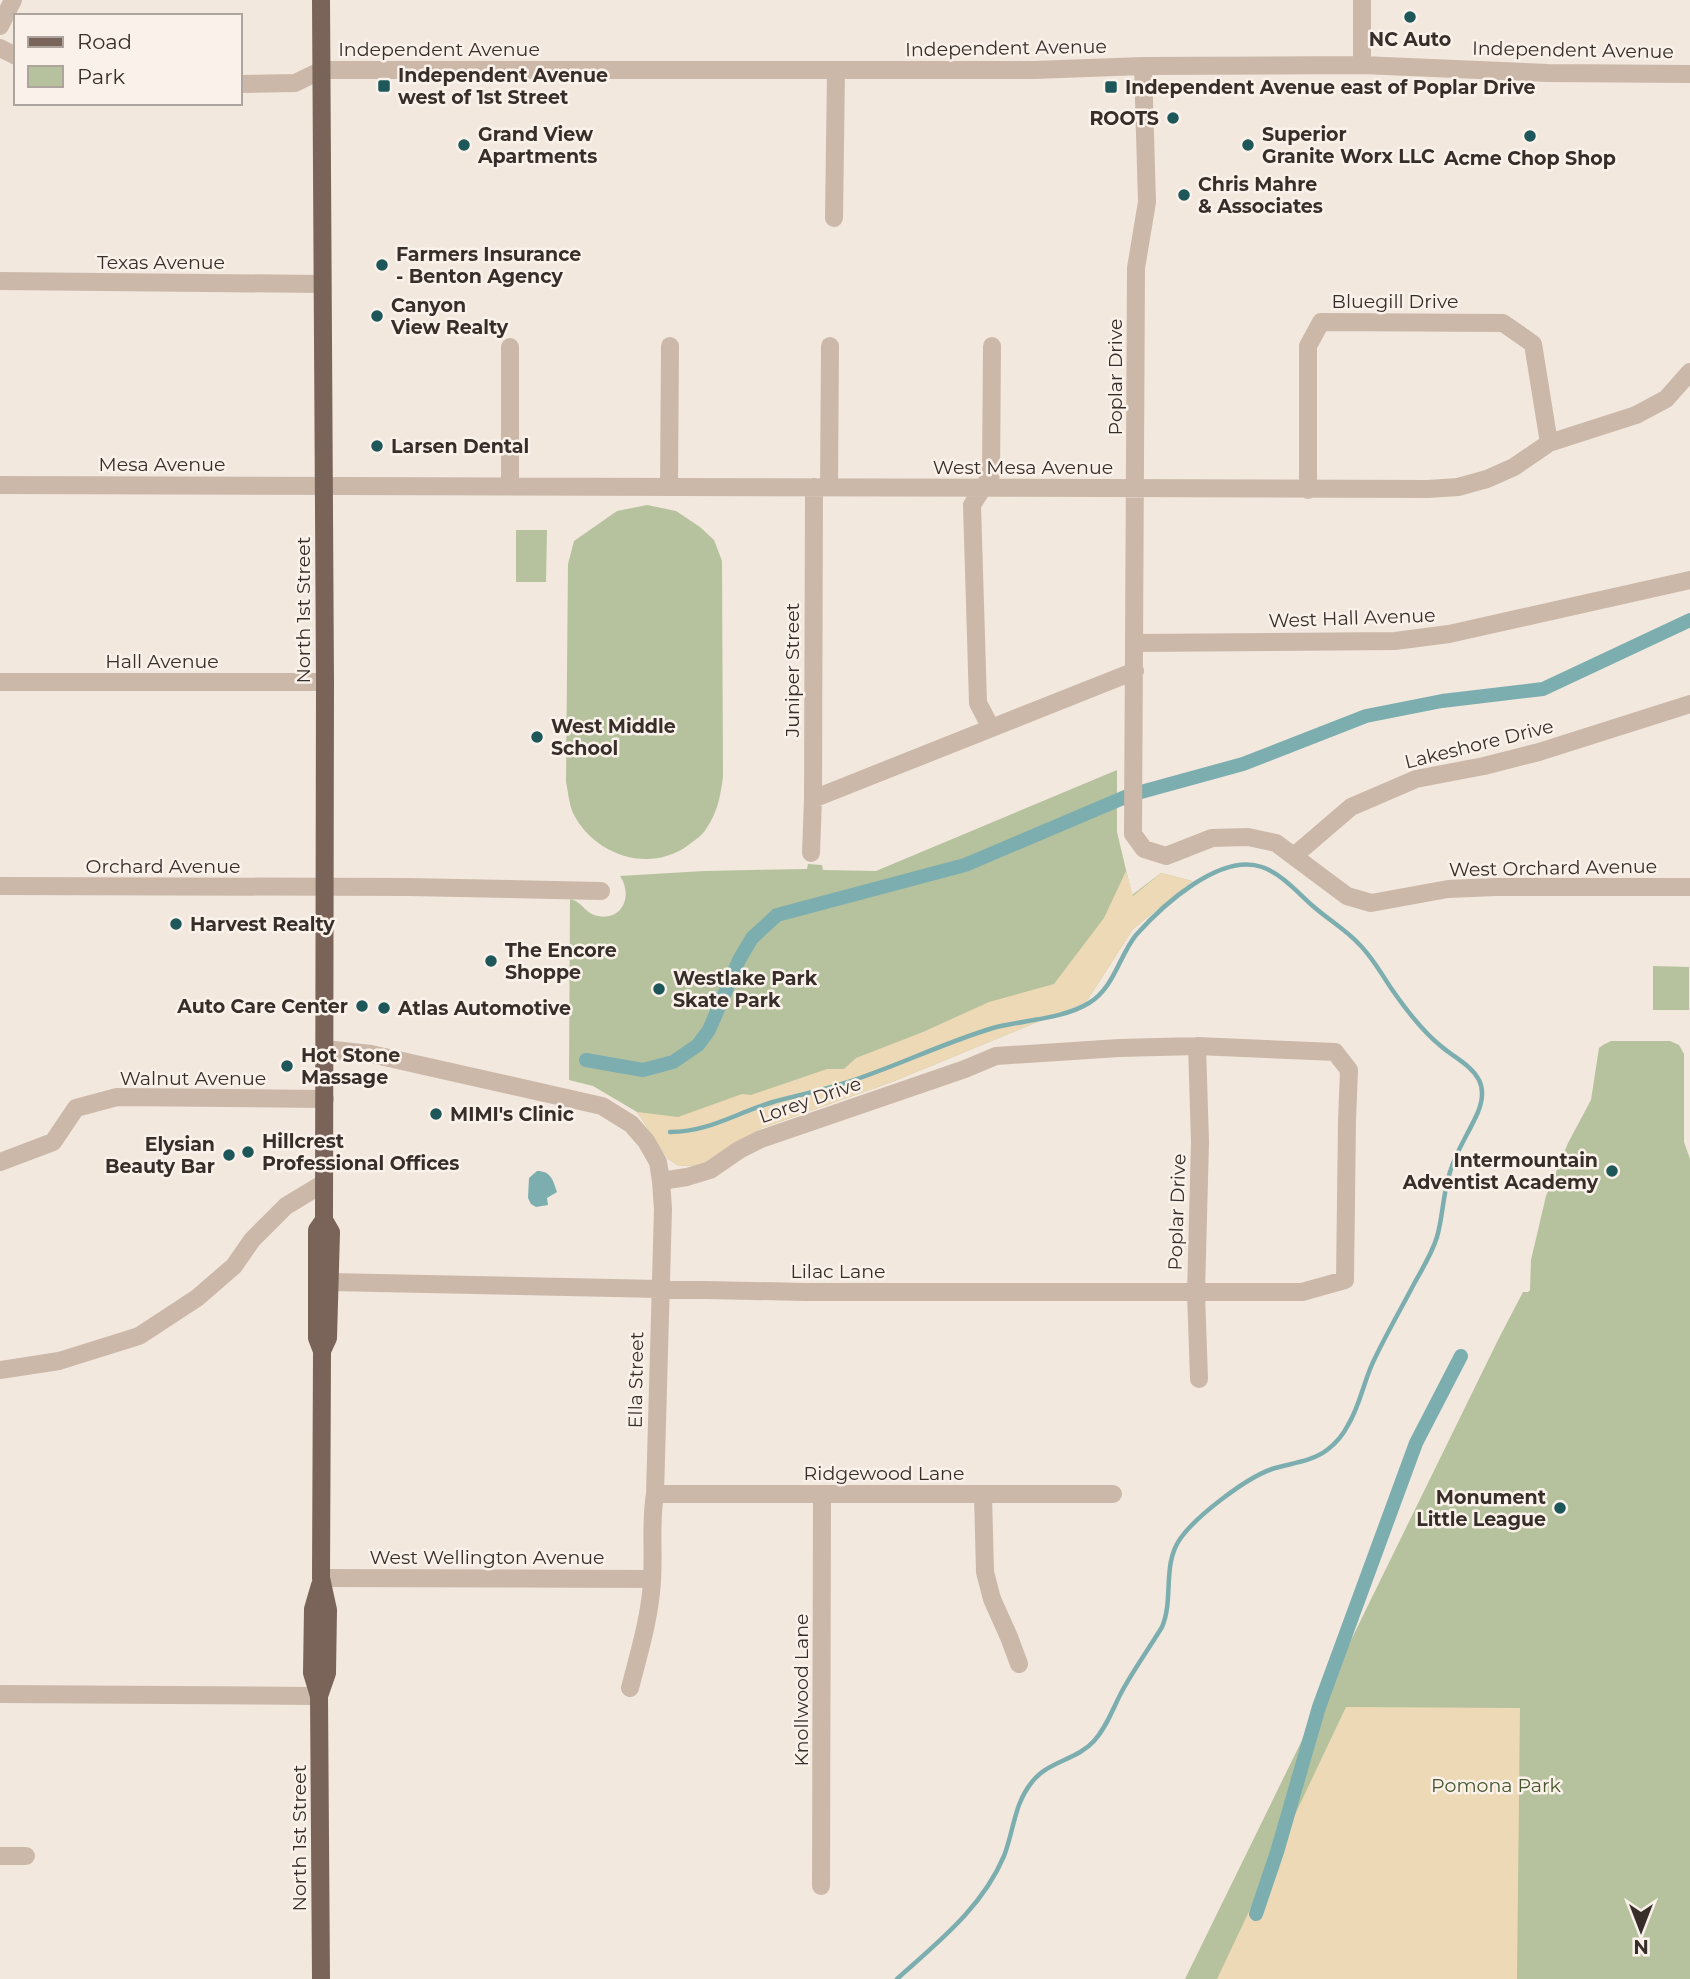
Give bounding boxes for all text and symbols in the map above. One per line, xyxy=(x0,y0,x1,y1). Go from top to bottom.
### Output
marker: NC Auto xyxy=(1402,9,1418,25)
legend xyxy=(14,14,242,105)
place label: NC Auto xyxy=(1369,28,1451,51)
text: Road xyxy=(77,29,132,54)
street label: Independent Avenue xyxy=(905,35,1107,61)
street label: Independent Avenue xyxy=(1472,37,1674,63)
street label: Independent Avenue xyxy=(338,38,540,61)
text: Park xyxy=(77,64,125,89)
place label: Independent Avenue west of 1st Street xyxy=(398,64,608,109)
place label: Independent Avenue east of Poplar Drive xyxy=(1125,76,1536,99)
marker: Independent Avenue west of 1st Street xyxy=(376,78,392,94)
marker: Independent Avenue east of Poplar Drive xyxy=(1103,79,1119,95)
place label: ROOTS xyxy=(1089,107,1159,130)
marker: ROOTS xyxy=(1165,110,1181,126)
place label: Grand View Apartments xyxy=(477,123,597,168)
place label: Superior Granite Worx LLC xyxy=(1262,123,1435,168)
marker: Acme Chop Shop xyxy=(1522,128,1538,144)
marker: Grand View Apartments xyxy=(456,137,472,153)
marker: Superior Granite Worx LLC xyxy=(1240,137,1256,153)
place label: Acme Chop Shop xyxy=(1443,147,1616,170)
place label: Chris Mahre & Associates xyxy=(1198,173,1323,218)
marker: Chris Mahre & Associates xyxy=(1176,187,1192,203)
place label: Farmers Insurance - Benton Agency xyxy=(396,243,581,288)
street label: Texas Avenue xyxy=(97,251,225,274)
marker: Farmers Insurance - Benton Agency xyxy=(374,257,390,273)
street label: Bluegill Drive xyxy=(1332,290,1458,313)
place label: Canyon View Realty xyxy=(390,294,509,339)
marker: Canyon View Realty xyxy=(369,308,385,324)
street label: Poplar Drive xyxy=(1104,319,1127,435)
place label: Larsen Dental xyxy=(391,435,529,458)
marker: Larsen Dental xyxy=(369,438,385,454)
street label: Mesa Avenue xyxy=(99,453,225,476)
street label: West Mesa Avenue xyxy=(933,456,1113,479)
street label: North 1st Street xyxy=(292,536,315,684)
street label: Juniper Street xyxy=(781,602,804,738)
street label: West Hall Avenue xyxy=(1268,604,1436,632)
street label: Hall Avenue xyxy=(105,650,219,673)
street label: Lakeshore Drive xyxy=(1402,714,1556,774)
place label: West Middle School xyxy=(551,715,676,760)
marker: West Middle School xyxy=(529,729,545,745)
street label: Orchard Avenue xyxy=(86,855,240,878)
street label: West Orchard Avenue xyxy=(1449,855,1657,881)
place label: Harvest Realty xyxy=(190,913,335,936)
marker: Harvest Realty xyxy=(168,916,184,932)
place label: The Encore Shoppe xyxy=(505,939,617,984)
marker: The Encore Shoppe xyxy=(483,953,499,969)
place label: Westlake Park Skate Park xyxy=(673,967,818,1012)
marker: Westlake Park Skate Park xyxy=(651,981,667,997)
place label: Auto Care Center xyxy=(176,995,348,1018)
place label: Atlas Automotive xyxy=(397,997,571,1020)
marker: Auto Care Center xyxy=(354,998,370,1014)
marker: Atlas Automotive xyxy=(376,1000,392,1016)
place label: Hot Stone Massage xyxy=(301,1044,400,1089)
marker: Hot Stone Massage xyxy=(279,1058,295,1074)
street label: Walnut Avenue xyxy=(120,1067,266,1090)
street label: Lorey Drive xyxy=(756,1072,864,1128)
place label: MIMI's Clinic xyxy=(450,1103,574,1126)
marker: MIMI's Clinic xyxy=(428,1106,444,1122)
place label: Hillcrest Professional Offices xyxy=(262,1130,459,1175)
place label: Elysian Beauty Bar xyxy=(105,1133,215,1178)
marker: Hillcrest Professional Offices xyxy=(240,1144,256,1160)
marker: Elysian Beauty Bar xyxy=(221,1147,237,1163)
place label: Intermountain Adventist Academy xyxy=(1402,1149,1599,1194)
street label: Poplar Drive xyxy=(1163,1153,1191,1271)
marker: Intermountain Adventist Academy xyxy=(1604,1163,1620,1179)
street label: Lilac Lane xyxy=(790,1260,886,1283)
street label: Ella Street xyxy=(624,1331,648,1428)
street label: Ridgewood Lane xyxy=(804,1462,964,1485)
place label: Monument Little League xyxy=(1416,1486,1546,1531)
marker: Monument Little League xyxy=(1552,1500,1568,1516)
street label: West Wellington Avenue xyxy=(369,1546,605,1569)
street label: Knollwood Lane xyxy=(790,1613,813,1767)
street label: North 1st Street xyxy=(288,1764,311,1912)
park label: Pomona Park xyxy=(1431,1774,1562,1797)
north arrow xyxy=(1606,1895,1676,1965)
text: N xyxy=(1633,1935,1649,1958)

